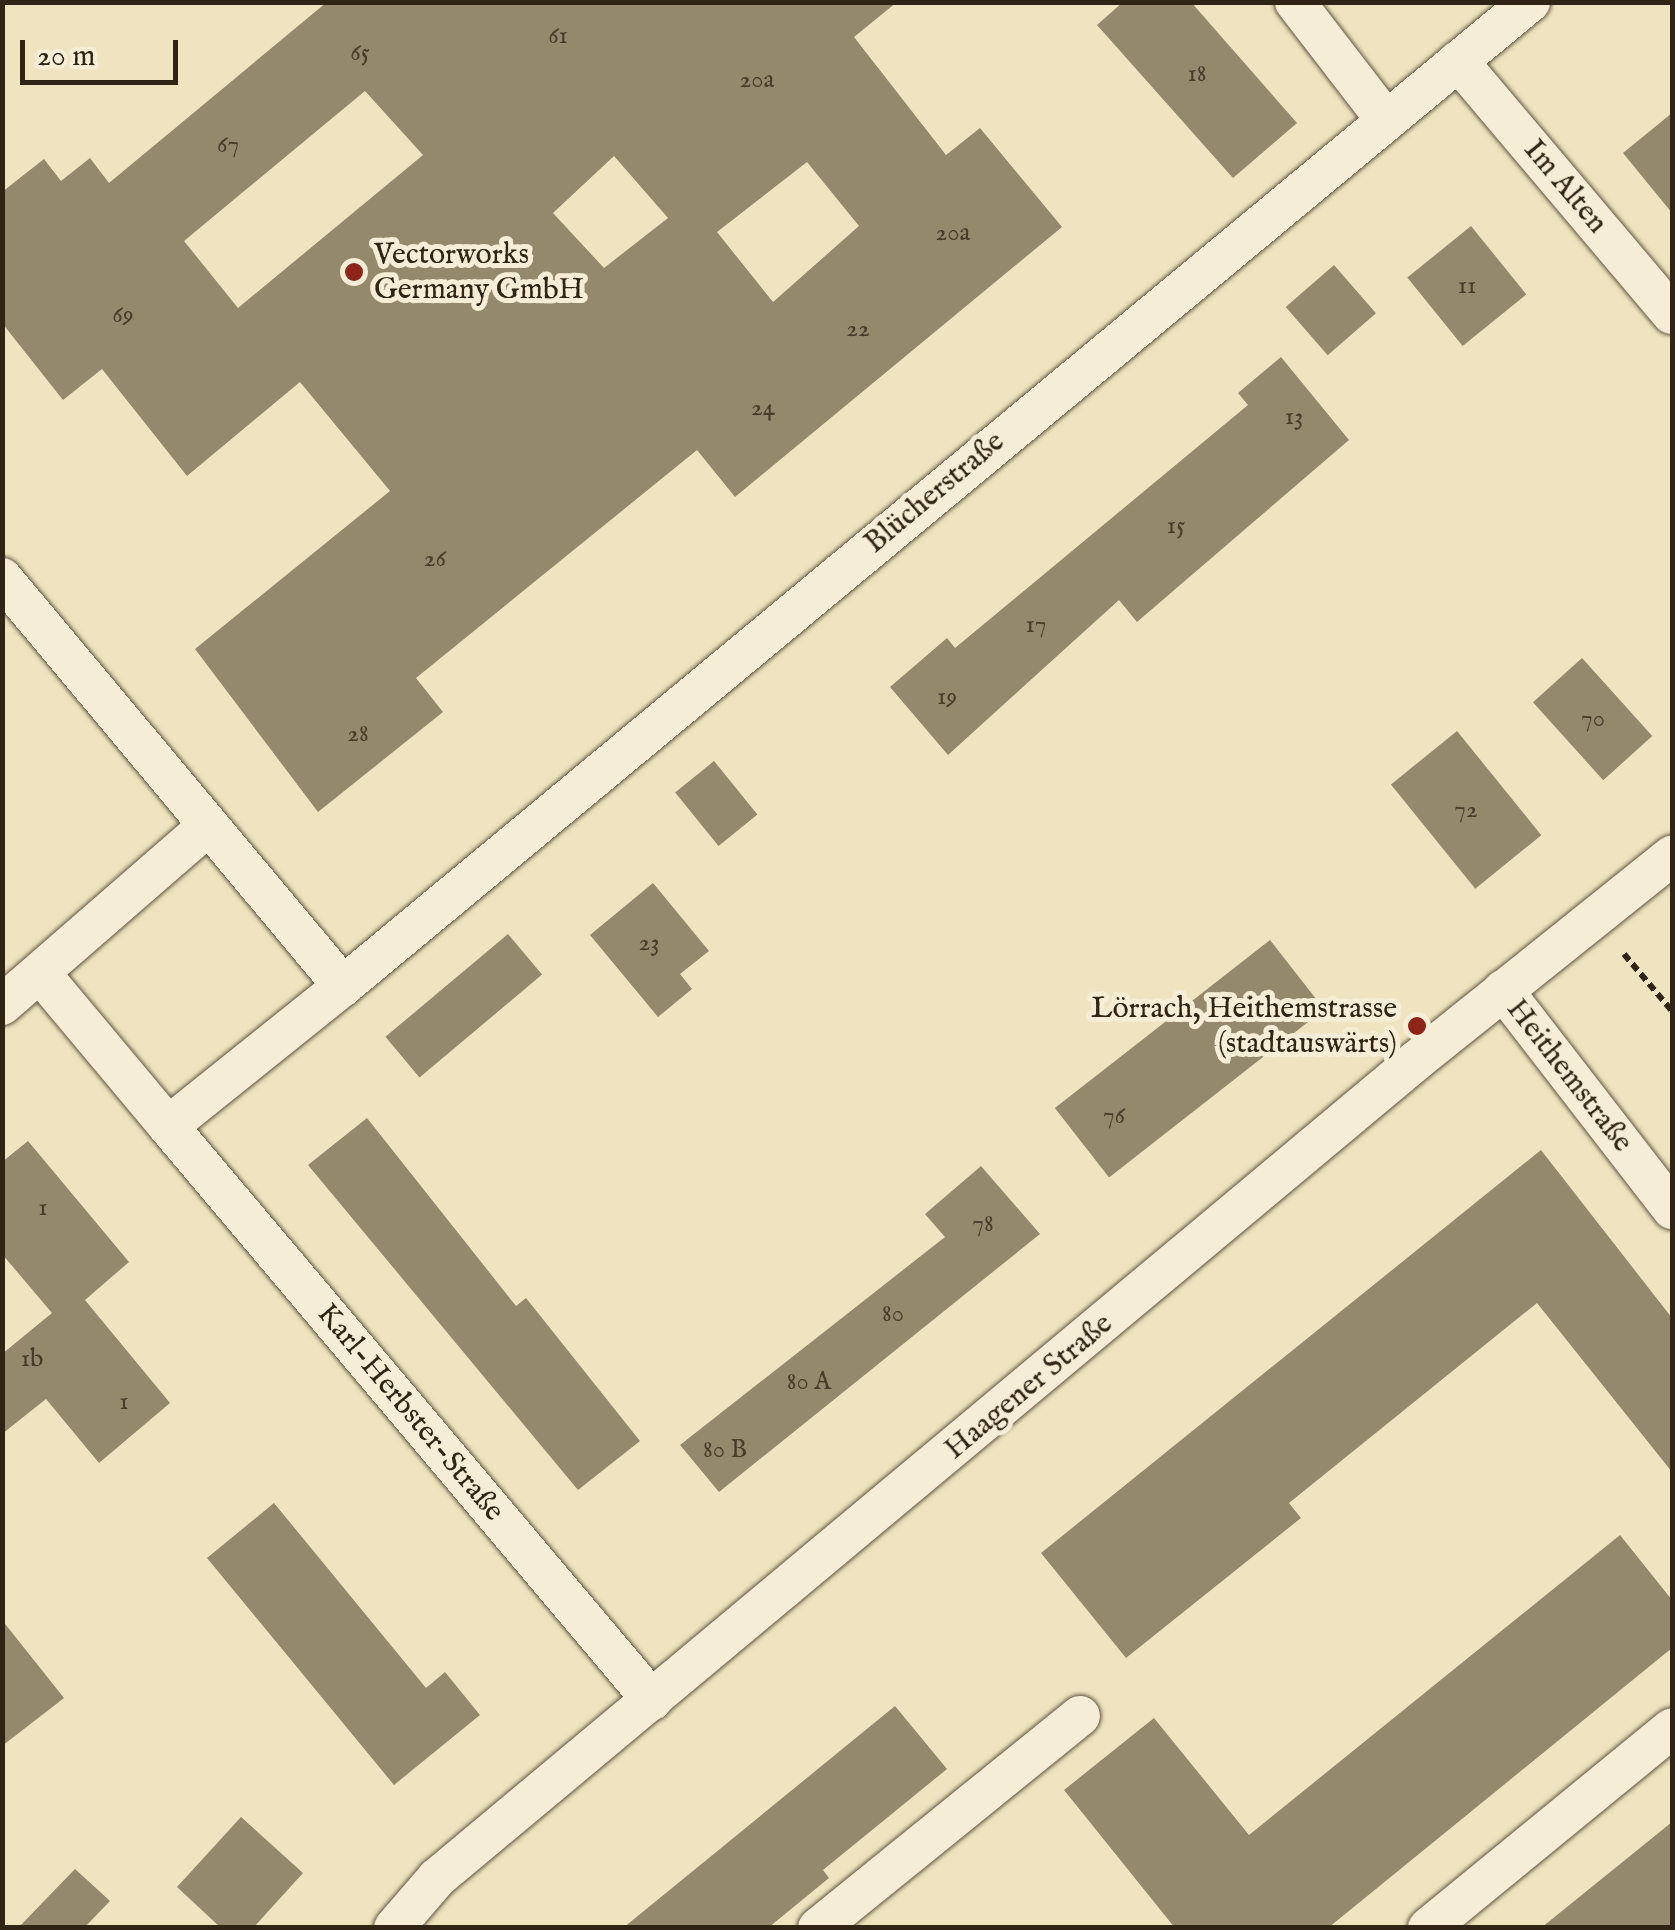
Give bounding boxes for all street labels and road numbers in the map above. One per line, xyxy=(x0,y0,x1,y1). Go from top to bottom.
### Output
street label: Im Alten xyxy=(1515,133,1615,241)
street label: Blücherstraße xyxy=(858,424,1012,562)
street label: Heithemstraße xyxy=(1498,992,1640,1160)
street label: Karl-Herbster-Straße xyxy=(309,1297,511,1529)
street label: Haagener Straße xyxy=(938,1306,1120,1468)

